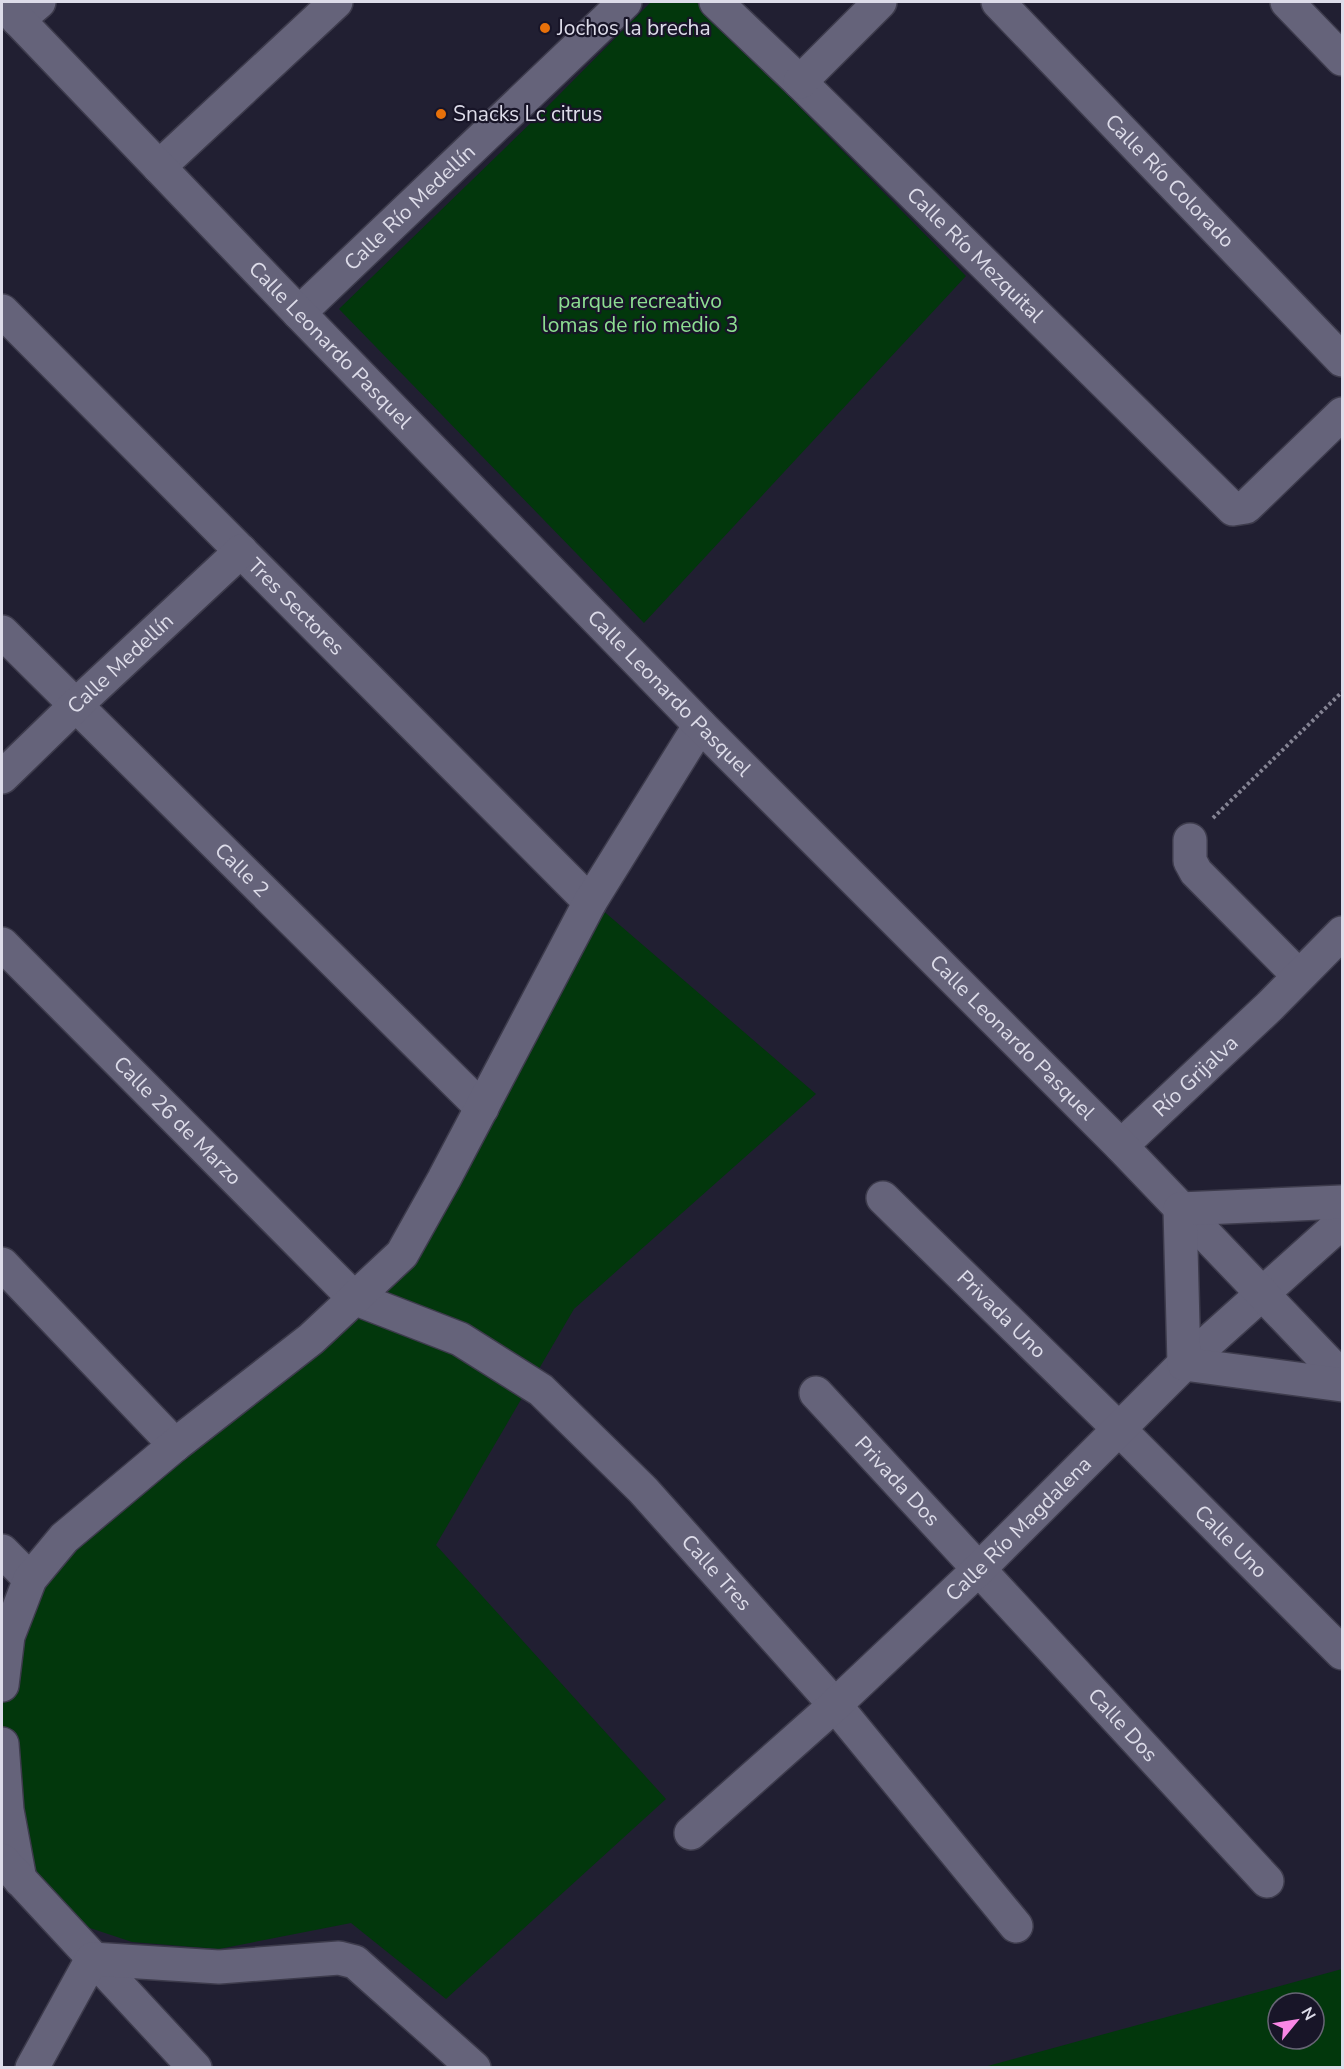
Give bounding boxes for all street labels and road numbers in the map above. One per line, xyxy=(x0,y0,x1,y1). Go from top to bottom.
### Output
street label: Calle Río Colorado xyxy=(1099,108,1241,254)
street label: Calle Río Medellín xyxy=(338,138,482,277)
street label: Calle Río Mezquital xyxy=(900,181,1050,329)
street label: Calle Leonardo Pasquel xyxy=(243,255,419,435)
street label: Tres Sectores xyxy=(242,552,351,661)
street label: Calle Leonardo Pasquel xyxy=(581,604,758,783)
street label: Calle Medellín xyxy=(61,607,180,720)
street label: Calle 2 xyxy=(209,837,275,903)
street label: Calle Leonardo Pasquel xyxy=(924,949,1102,1127)
street label: Río Grijalva xyxy=(1147,1029,1244,1123)
street label: Calle 26 de Marzo xyxy=(107,1050,248,1191)
street label: Privada Uno xyxy=(951,1264,1052,1364)
street label: Privada Dos xyxy=(849,1430,946,1532)
street label: Calle Río Magdalena xyxy=(939,1450,1098,1608)
street label: Calle Uno xyxy=(1188,1499,1274,1584)
street label: Calle Tres xyxy=(675,1528,758,1617)
street label: Calle Dos xyxy=(1082,1682,1164,1768)

